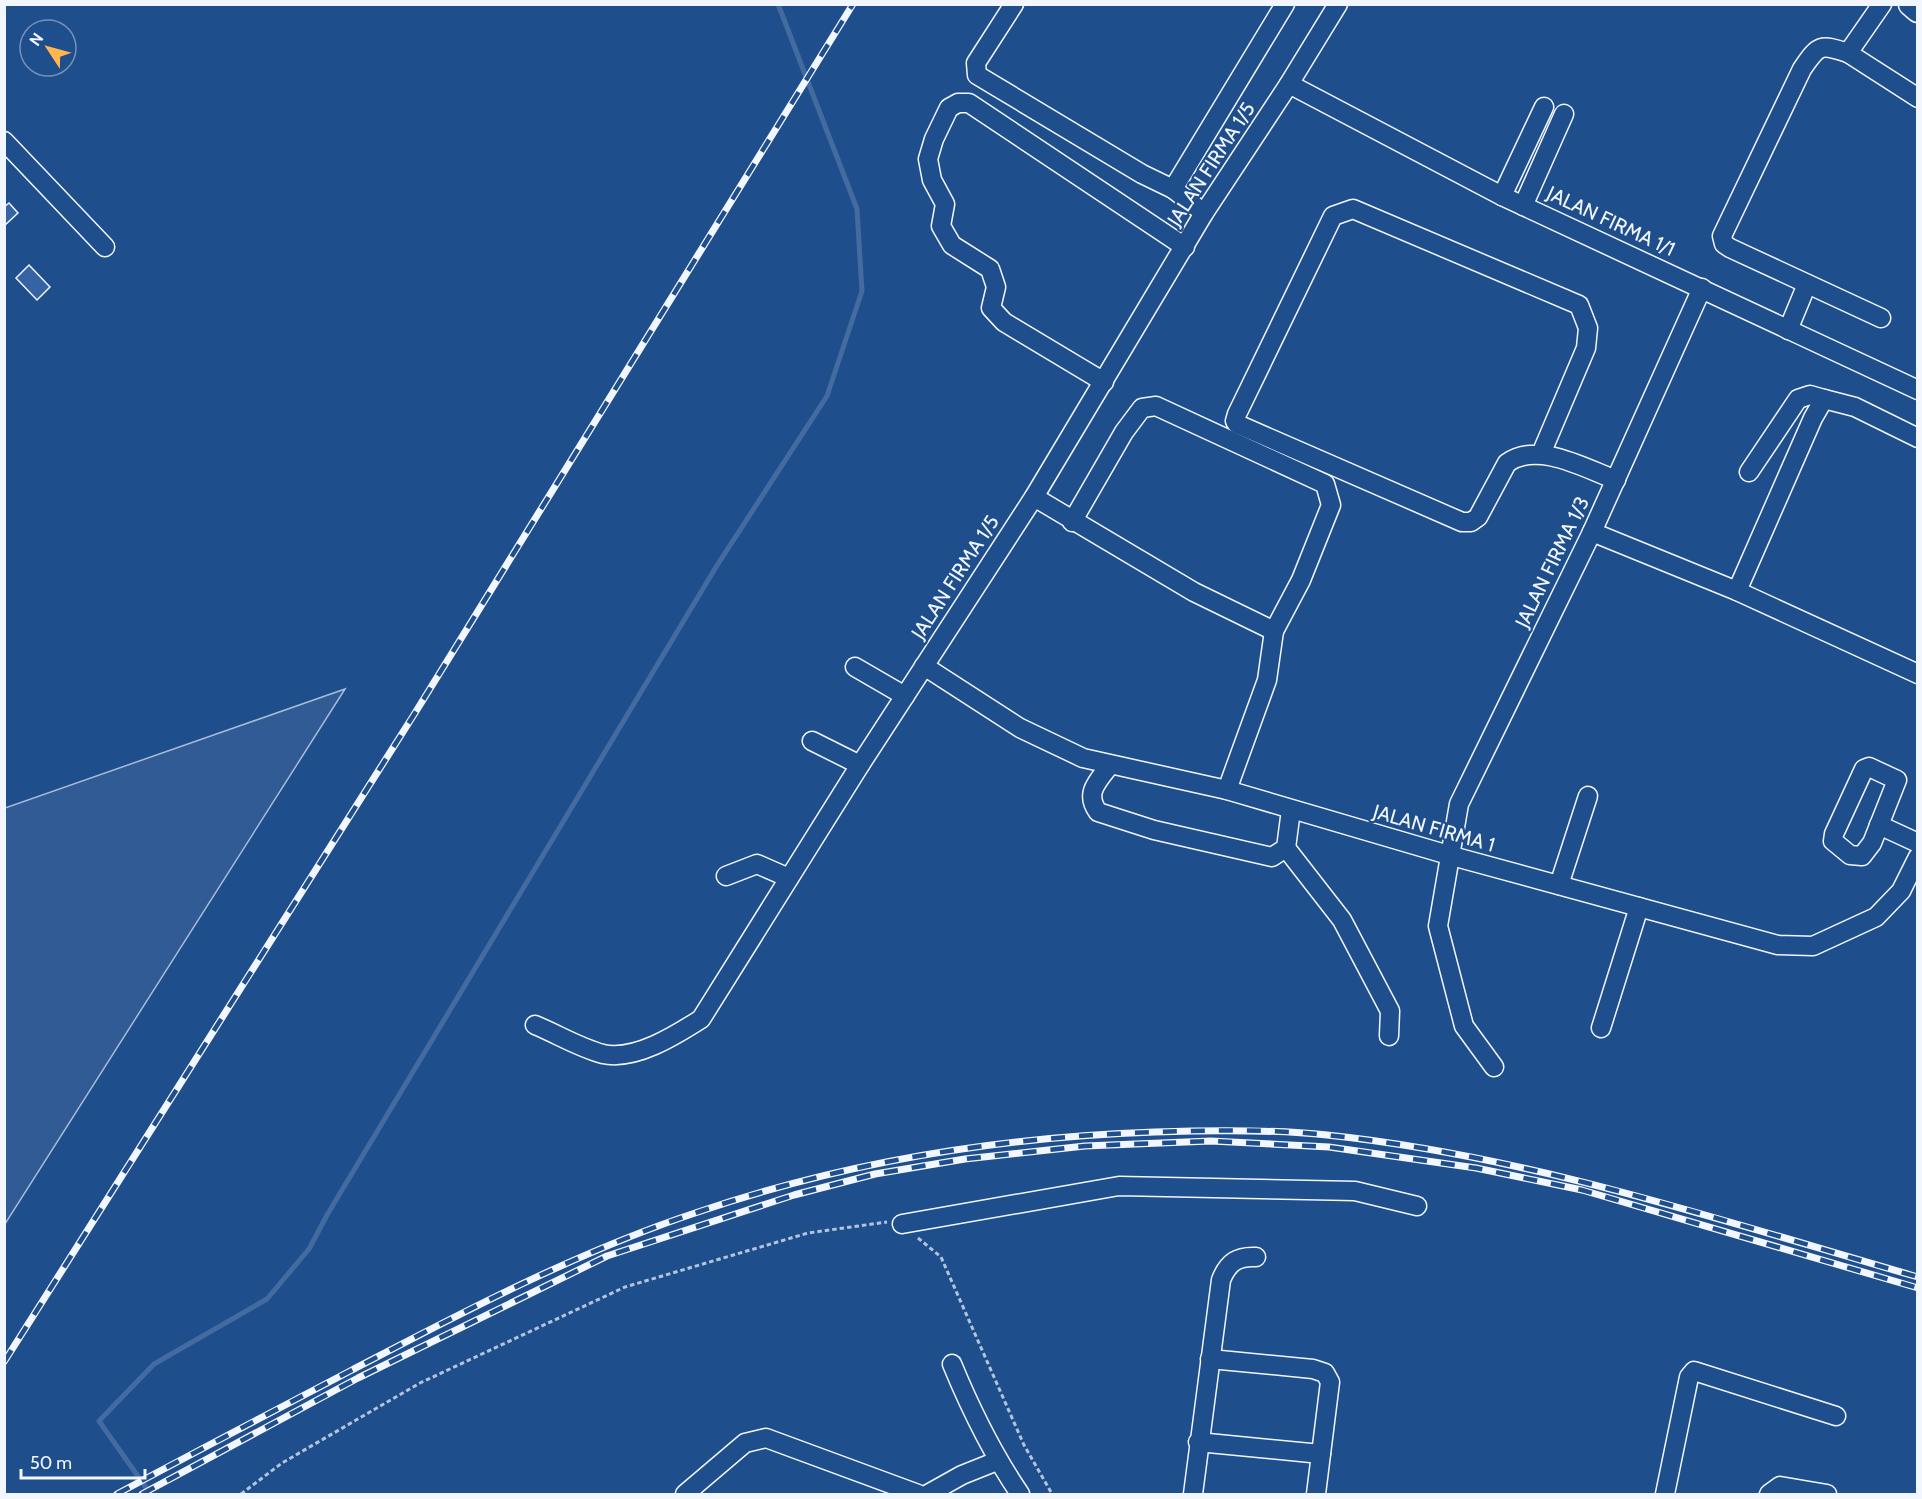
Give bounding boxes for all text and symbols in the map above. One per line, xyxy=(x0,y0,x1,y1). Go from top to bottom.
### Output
north arrow xyxy=(18,18,78,78)
text: N xyxy=(25,29,47,50)
street label: JALAN FIRMA 1/5 xyxy=(1161,98,1260,231)
street label: JALAN FIRMA 1/1 xyxy=(1542,180,1679,261)
street label: JALAN FIRMA 1/3 xyxy=(1509,493,1594,632)
street label: JALAN FIRMA 1/5 xyxy=(905,511,1004,644)
street label: JALAN FIRMA 1 xyxy=(1369,799,1498,857)
scale bar xyxy=(21,1442,146,1480)
text: 50 m xyxy=(30,1452,72,1474)

